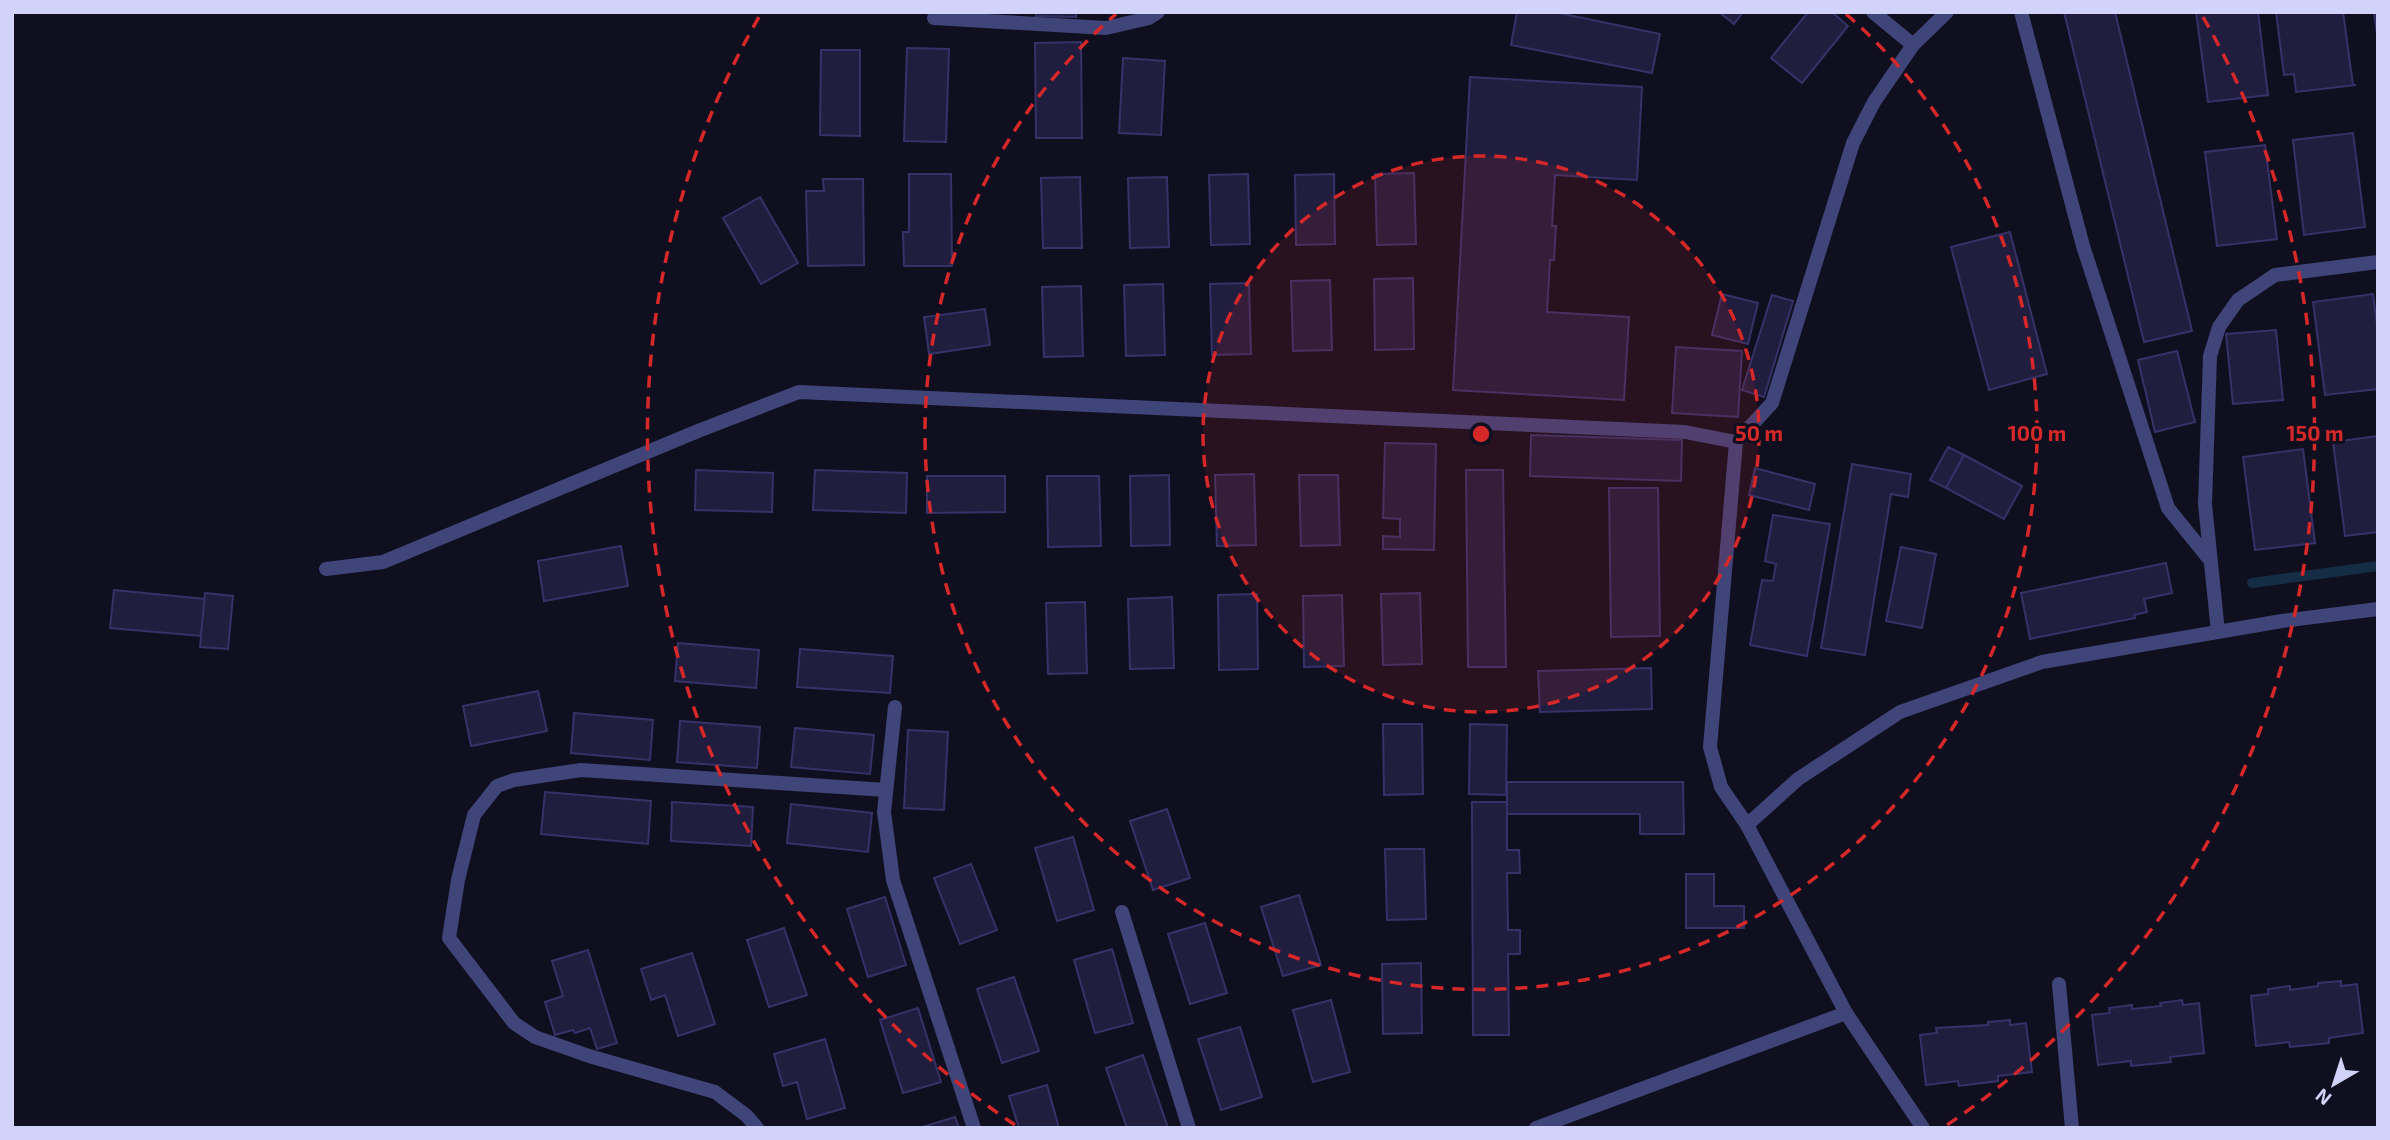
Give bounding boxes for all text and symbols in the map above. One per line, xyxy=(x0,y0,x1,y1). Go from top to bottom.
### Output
text: 50 m xyxy=(1735,420,1783,445)
text: 100 m xyxy=(2008,420,2066,445)
text: 150 m xyxy=(2287,420,2343,445)
centre of rings xyxy=(1469,422,1493,446)
north arrow xyxy=(2299,1049,2369,1119)
text: N xyxy=(2310,1084,2336,1111)

